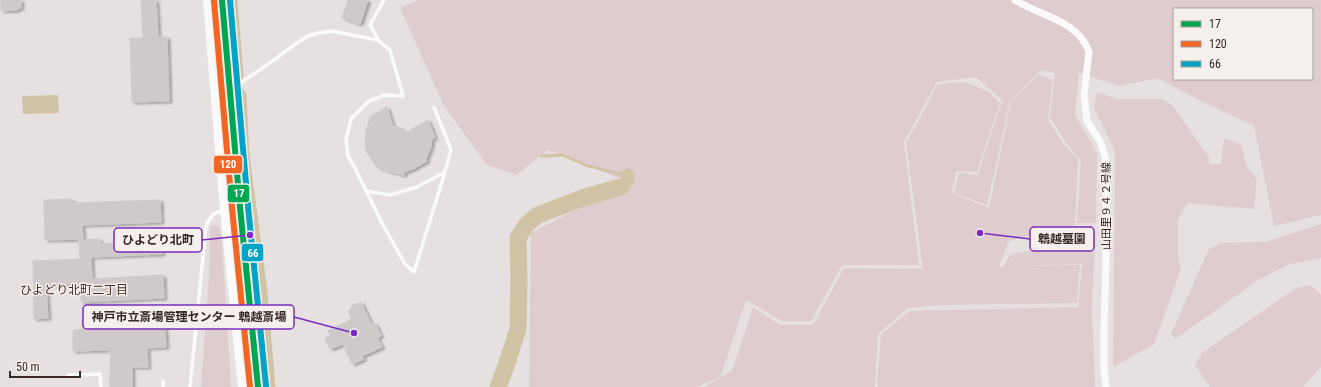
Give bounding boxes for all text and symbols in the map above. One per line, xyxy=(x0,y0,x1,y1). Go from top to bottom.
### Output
legend xyxy=(1173,8,1313,80)
text: 17 xyxy=(1209,17,1221,31)
text: 120 xyxy=(1209,37,1227,51)
text: 66 xyxy=(1209,57,1221,71)
line badge: 120 xyxy=(213,155,243,174)
text: 120 xyxy=(220,158,237,171)
street label: 山田里９４２号線 xyxy=(1100,162,1113,250)
line badge: 17 xyxy=(227,184,250,203)
text: 17 xyxy=(233,187,245,200)
callout: 鵯越墓園 xyxy=(1030,227,1094,251)
callout: ひよどり北町 xyxy=(114,228,202,252)
text: 鵯越墓園 xyxy=(1038,232,1086,246)
text: ひよどり北町 xyxy=(122,233,194,247)
line badge: 66 xyxy=(241,243,264,262)
text: 66 xyxy=(247,247,259,260)
district label: ひよどり北町二丁目 xyxy=(20,283,128,297)
callout: 神戸市立斎場管理センター 鵯越斎場 xyxy=(83,305,294,329)
text: 神戸市立斎場管理センター 鵯越斎場 xyxy=(92,310,286,324)
scale bar xyxy=(10,353,80,379)
text: 50 m xyxy=(16,360,40,374)

